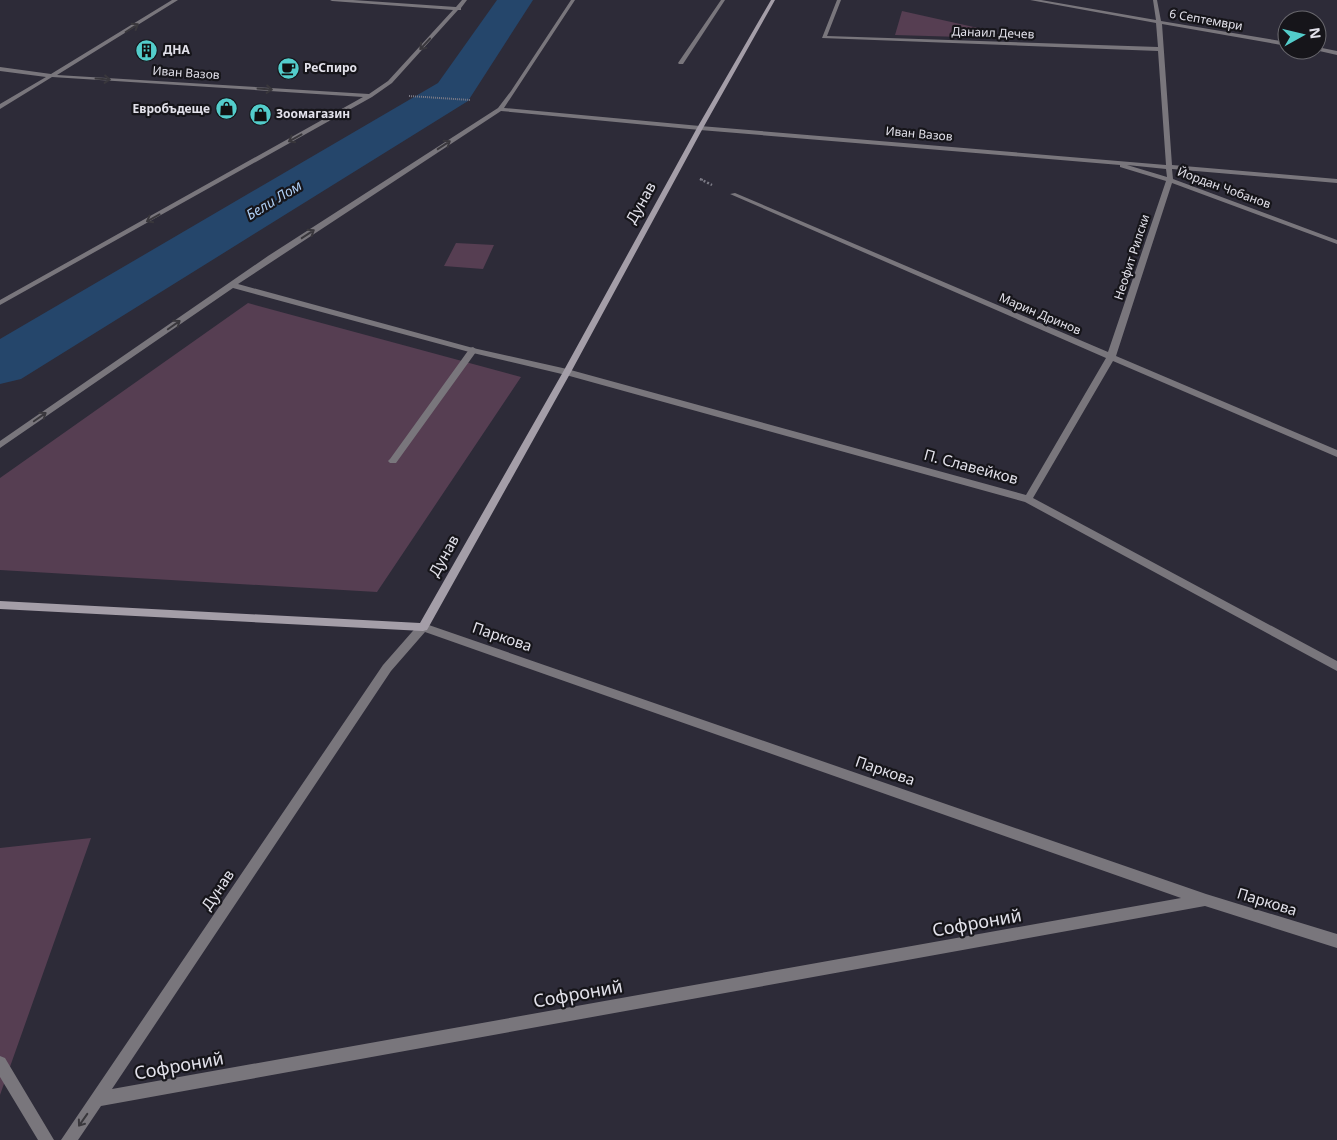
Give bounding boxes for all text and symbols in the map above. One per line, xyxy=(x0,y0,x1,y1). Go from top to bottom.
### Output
street label: 6 Септември xyxy=(1168,5,1244,34)
north arrow xyxy=(1277,10,1327,60)
one-way arrow xyxy=(124,22,138,32)
street label: Данаил Дечев xyxy=(951,23,1035,42)
text: N xyxy=(1305,26,1326,40)
building icon: ДНА xyxy=(135,38,159,62)
one-way arrow xyxy=(419,38,431,50)
place label: ДНА xyxy=(163,41,191,58)
cafe icon: РеСпиро xyxy=(276,56,300,80)
place label: РеСпиро xyxy=(304,59,357,76)
street label: Иван Вазов xyxy=(152,62,220,83)
one-way arrow xyxy=(95,74,111,83)
one-way arrow xyxy=(257,85,273,94)
shop icon: Евробъдеще xyxy=(214,97,238,121)
place label: Евробъдеще xyxy=(133,100,210,117)
shop icon: Зоомагазин xyxy=(248,102,272,126)
place label: Зоомагазин xyxy=(276,105,350,122)
street label: Иван Вазов xyxy=(885,122,953,145)
one-way arrow xyxy=(288,134,302,144)
one-way arrow xyxy=(437,140,451,150)
street label: Йордан Чобанов xyxy=(1175,163,1273,212)
water label: Бели Лом xyxy=(242,175,306,224)
street label: Дунав xyxy=(620,178,660,227)
street label: Неофит Рилски xyxy=(1110,212,1153,302)
one-way arrow xyxy=(146,213,160,223)
one-way arrow xyxy=(301,228,315,238)
street label: Марин Дринов xyxy=(997,289,1084,339)
one-way arrow xyxy=(167,320,181,330)
one-way arrow xyxy=(33,412,47,422)
street label: П. Славейков xyxy=(922,444,1021,488)
street label: Дунав xyxy=(423,531,463,580)
street label: Паркова xyxy=(470,617,535,656)
street label: Паркова xyxy=(853,751,918,790)
street label: Дунав xyxy=(196,865,238,914)
street label: Паркова xyxy=(1235,882,1300,920)
street label: Софроний xyxy=(930,902,1023,942)
street label: Софроний xyxy=(531,973,624,1013)
street label: Софроний xyxy=(132,1045,225,1085)
one-way arrow xyxy=(78,1113,88,1127)

